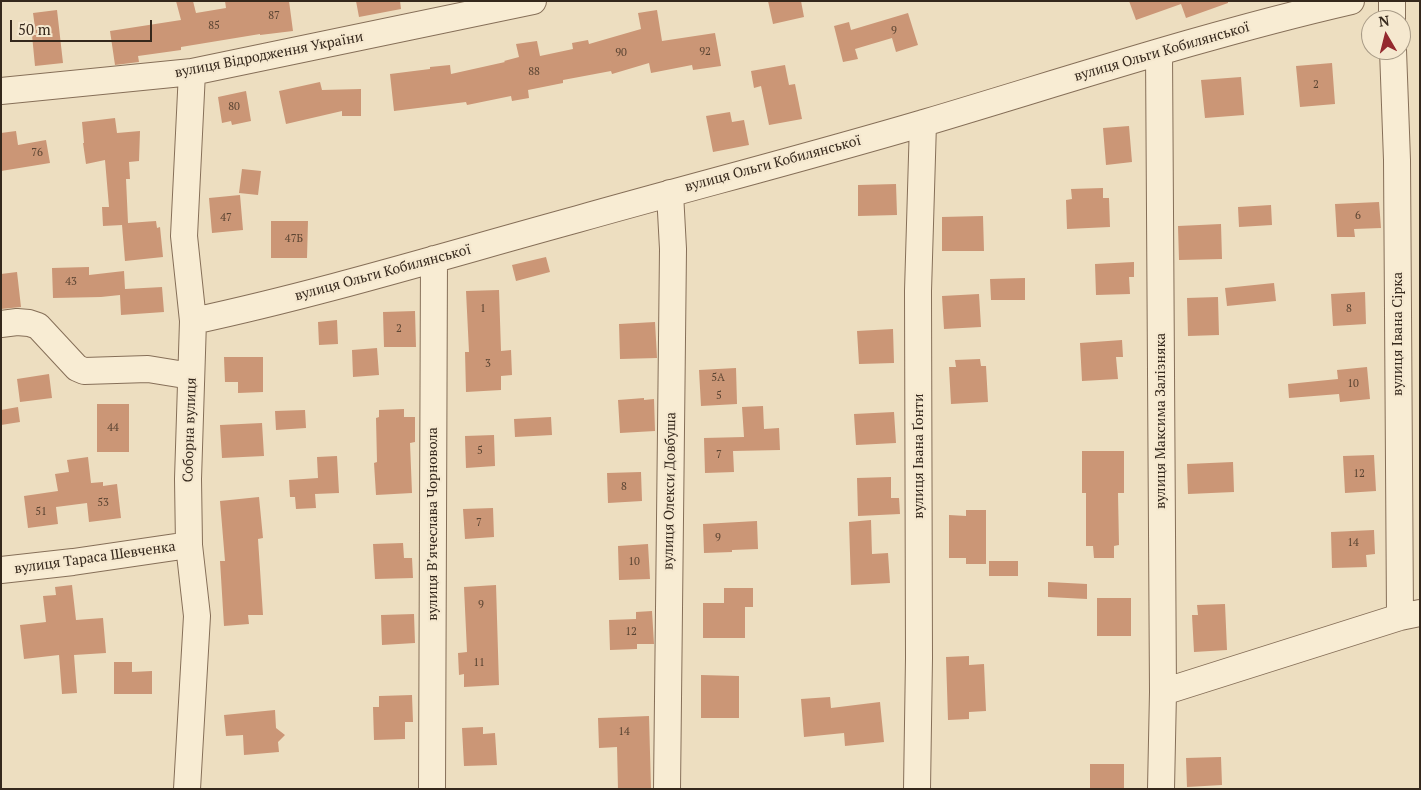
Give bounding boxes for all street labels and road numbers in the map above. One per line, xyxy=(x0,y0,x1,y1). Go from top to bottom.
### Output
street label: вулиця Ольги Кобилянської xyxy=(1072,19,1252,85)
street label: вулиця Відродження України xyxy=(173,28,365,82)
street label: вулиця Ольги Кобилянської xyxy=(683,132,863,196)
street label: вулиця Ольги Кобилянської xyxy=(293,241,473,305)
street label: вулиця Івана Сірка xyxy=(1390,272,1406,396)
street label: вулиця Максима Залізняка xyxy=(1153,333,1169,509)
street label: Соборна вулиця xyxy=(180,377,200,483)
street label: вулиця Івана Ґонти xyxy=(911,393,927,519)
street label: вулиця Олекси Довбуша xyxy=(660,412,680,570)
street label: вулиця Вʼячеслава Чорновола xyxy=(425,427,441,621)
street label: вулиця Тараса Шевченка xyxy=(13,538,177,578)

